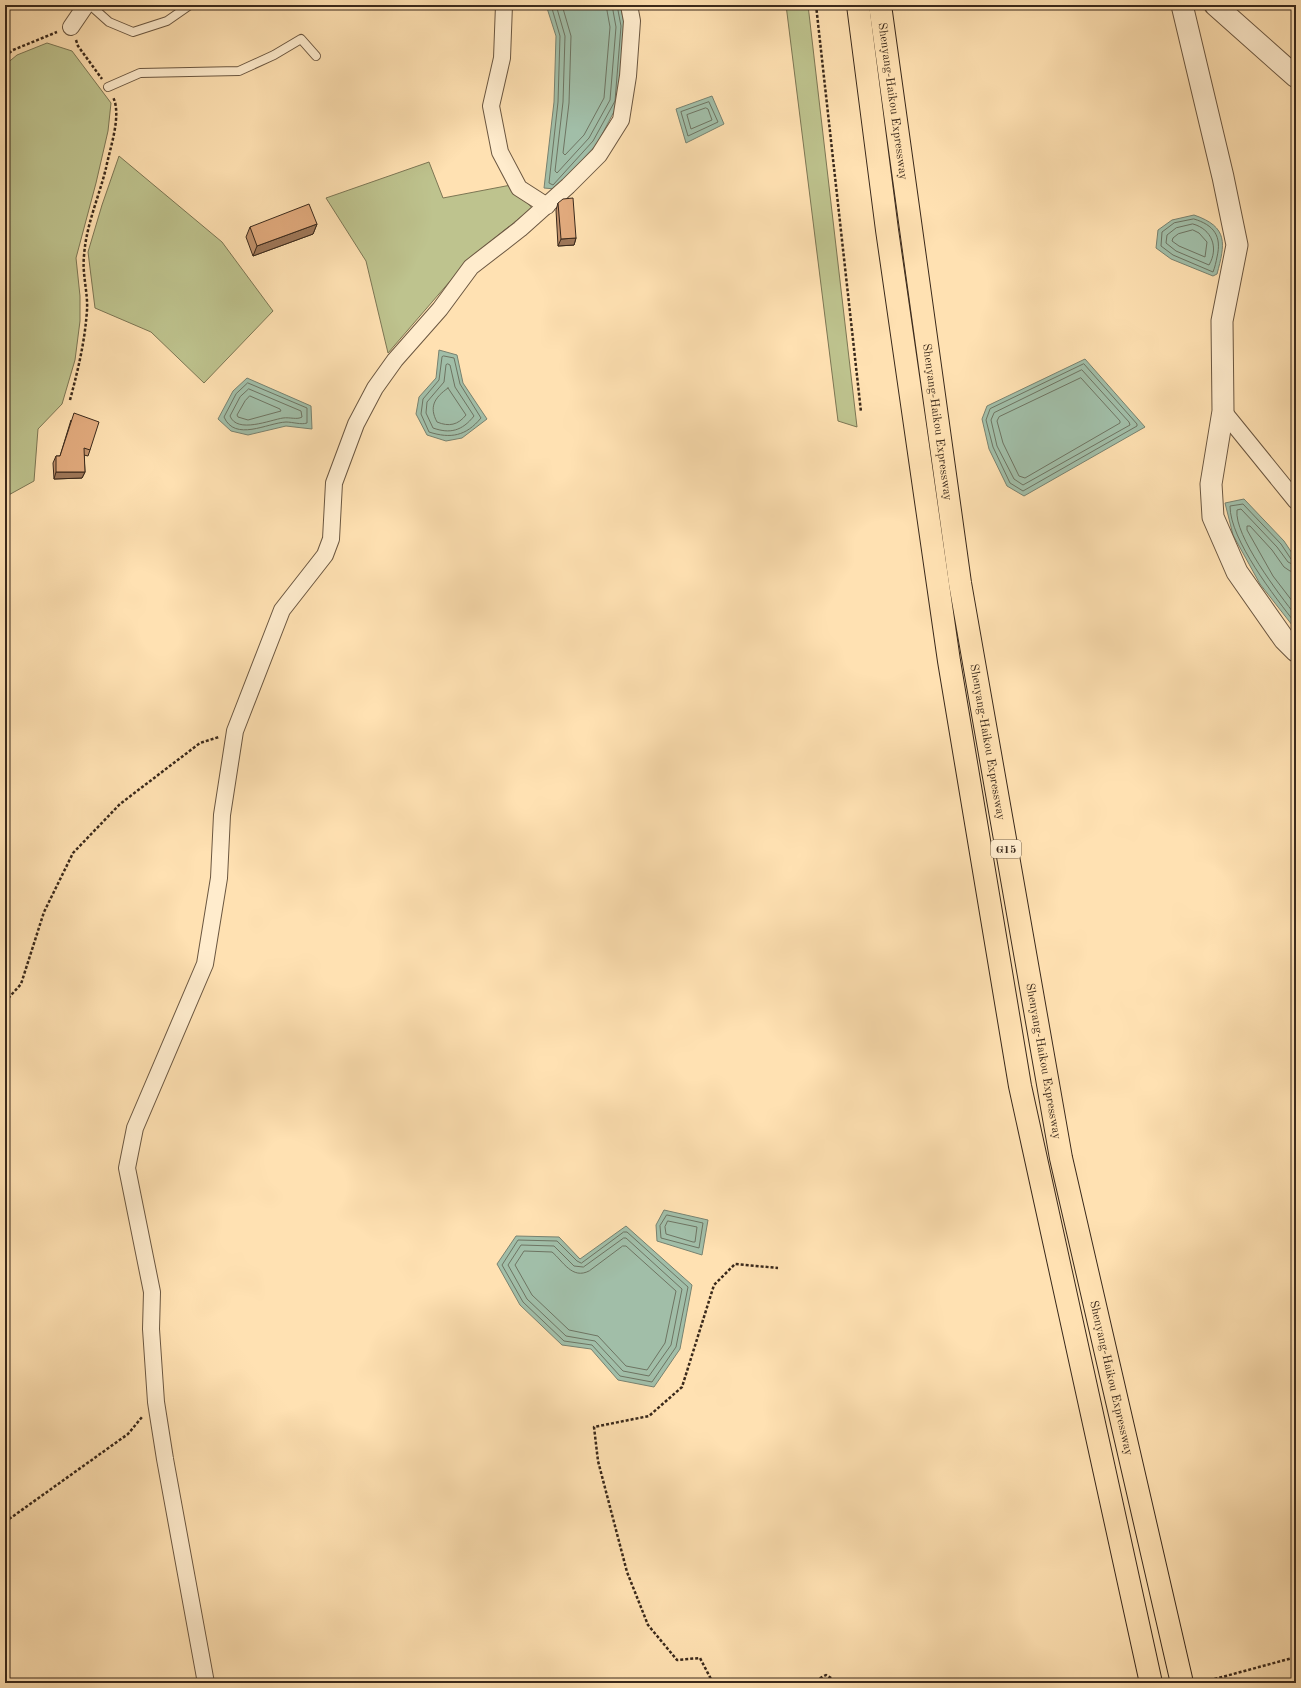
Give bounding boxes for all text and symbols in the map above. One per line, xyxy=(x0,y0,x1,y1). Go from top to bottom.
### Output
street label: Shenyang-Haikou Expressway xyxy=(875,22,909,181)
street label: Shenyang-Haikou Expressway xyxy=(920,343,954,502)
street label: Shenyang-Haikou Expressway xyxy=(967,663,1007,822)
road number: G15 xyxy=(991,840,1021,858)
street label: Shenyang-Haikou Expressway xyxy=(1023,982,1063,1141)
street label: Shenyang-Haikou Expressway xyxy=(1087,1299,1135,1457)

